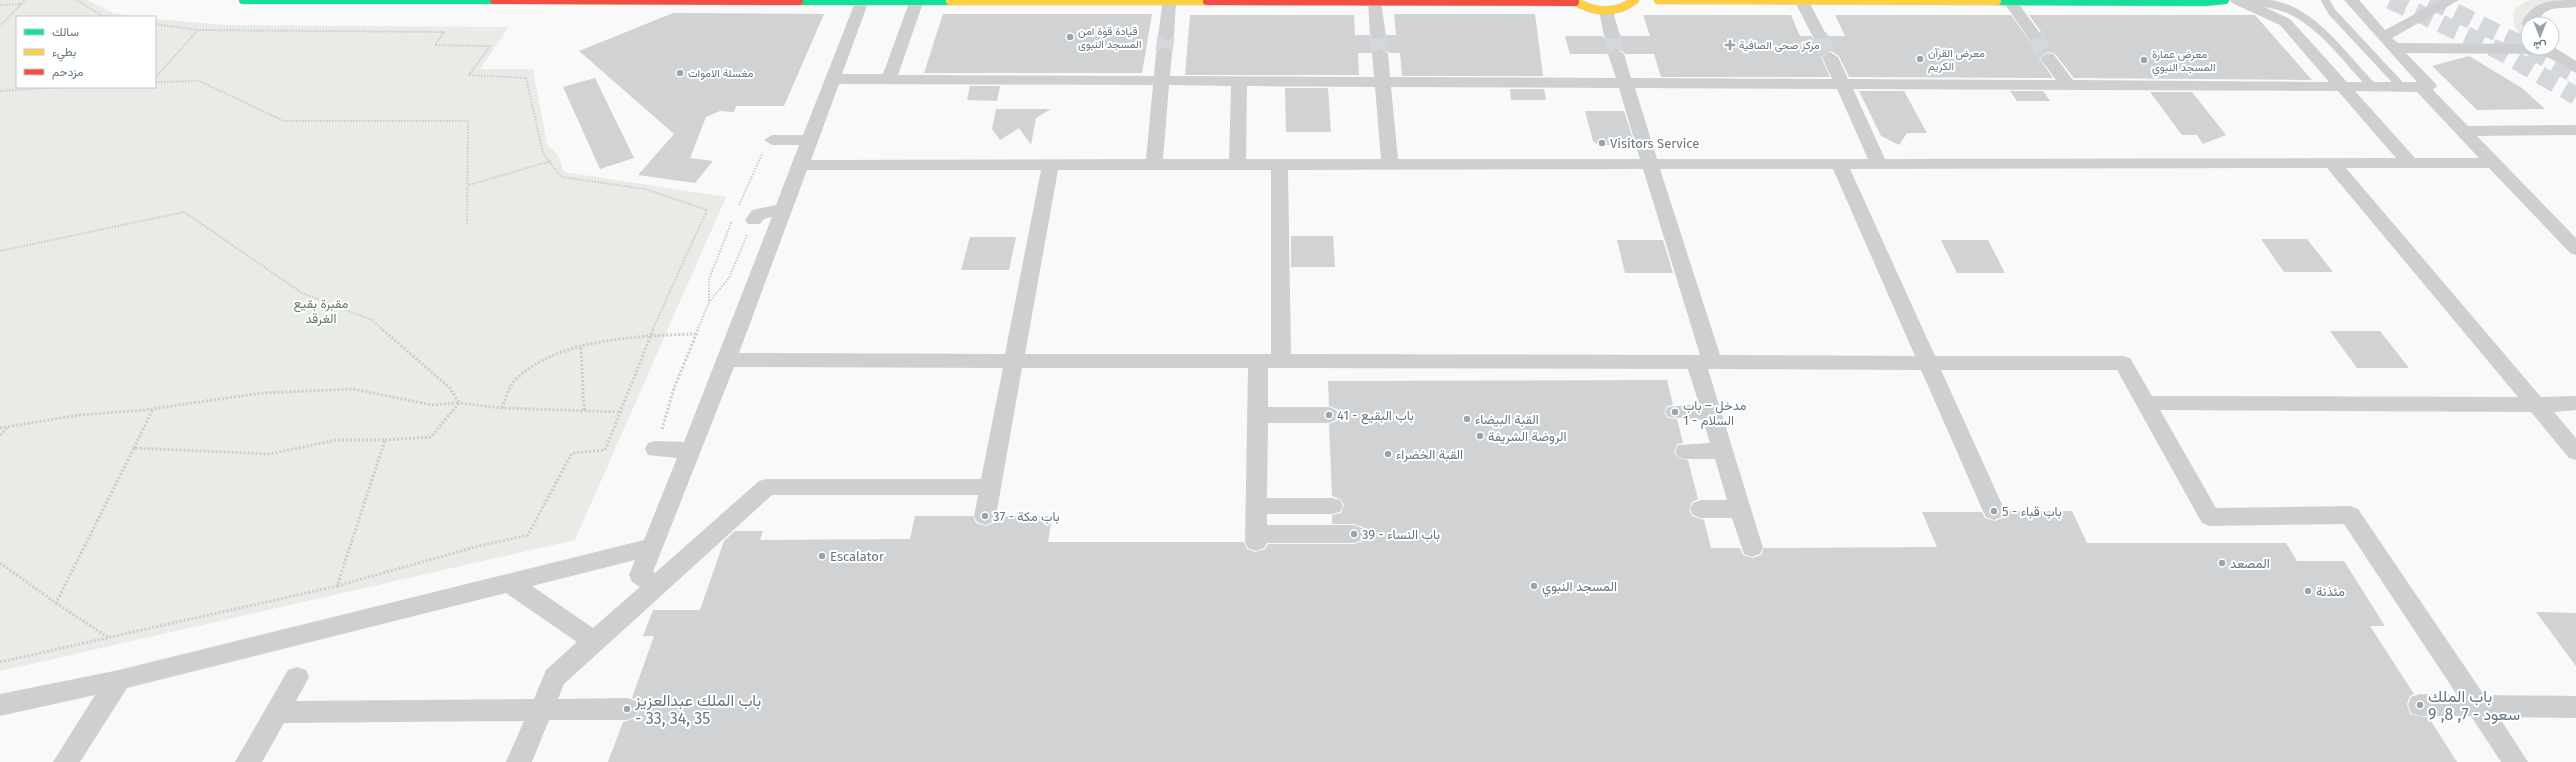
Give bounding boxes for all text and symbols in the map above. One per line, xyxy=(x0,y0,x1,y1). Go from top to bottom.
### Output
legend xyxy=(16,16,156,88)
north arrow xyxy=(2520,16,2560,56)
text: سالك xyxy=(52,25,79,39)
place label: قيادة قوة امن المسجد النبوى xyxy=(1078,25,1141,51)
marker: قيادة قوة امن المسجد النبوى xyxy=(1065,32,1075,42)
marker: مركز صحى الصافية xyxy=(1724,39,1736,51)
place label: مركز صحى الصافية xyxy=(1739,39,1820,52)
text: ش xyxy=(2533,39,2547,52)
text: بطيء xyxy=(52,45,76,62)
place label: معرض القرآن الكريم xyxy=(1928,47,1985,74)
place label: معرض عمارة المسجد النبوي xyxy=(2152,48,2215,77)
marker: معرض القرآن الكريم xyxy=(1915,54,1925,64)
marker: معرض عمارة المسجد النبوي xyxy=(2139,55,2149,65)
text: مزدحم xyxy=(52,65,83,80)
place label: مغسلة الاموات xyxy=(688,67,753,80)
marker: مغسلة الاموات xyxy=(675,68,685,78)
place label: Visitors Service xyxy=(1610,136,1699,151)
marker: Visitors Service xyxy=(1597,138,1607,148)
park label: مقبرة بقيع الغرقد xyxy=(294,296,349,327)
place label: مدخل – باب السلام - 1 xyxy=(1683,398,1747,429)
marker: مدخل – باب السلام - 1 xyxy=(1670,407,1680,417)
place label: باب البقيع - 41 xyxy=(1337,408,1414,425)
marker: باب البقيع - 41 xyxy=(1324,410,1334,420)
place label: القبة البيضاء xyxy=(1475,412,1539,427)
marker: القبة البيضاء xyxy=(1462,414,1472,424)
place label: الروضة الشريفة xyxy=(1488,429,1566,445)
marker: الروضة الشريفة xyxy=(1475,431,1485,441)
place label: القبة الخضراء xyxy=(1396,447,1463,463)
marker: القبة الخضراء xyxy=(1383,449,1393,459)
place label: باب قباء - 5 xyxy=(2002,504,2062,519)
marker: باب قباء - 5 xyxy=(1989,506,1999,516)
place label: باب مكة - 37 xyxy=(993,509,1060,524)
marker: باب مكة - 37 xyxy=(980,511,990,521)
place label: باب النساء - 39 xyxy=(1362,527,1440,542)
marker: باب النساء - 39 xyxy=(1349,529,1359,539)
place label: Escalator xyxy=(830,549,884,564)
marker: Escalator xyxy=(817,551,827,561)
place label: المصعد xyxy=(2230,556,2270,571)
marker: المصعد xyxy=(2217,558,2227,568)
place label: المسجد النبوي xyxy=(1542,579,1617,597)
marker: المسجد النبوي xyxy=(1529,581,1539,591)
place label: مئذنة xyxy=(2316,584,2345,599)
marker: مئذنة xyxy=(2303,586,2313,596)
place label: باب الملك سعود - 7, 8, 9 xyxy=(2428,687,2520,725)
place label: باب الملك عبدالعزيز - 33, 34, 35 xyxy=(634,691,761,728)
marker: باب الملك سعود - 7, 8, 9 xyxy=(2415,700,2425,710)
marker: باب الملك عبدالعزيز - 33, 34, 35 xyxy=(622,704,632,714)

